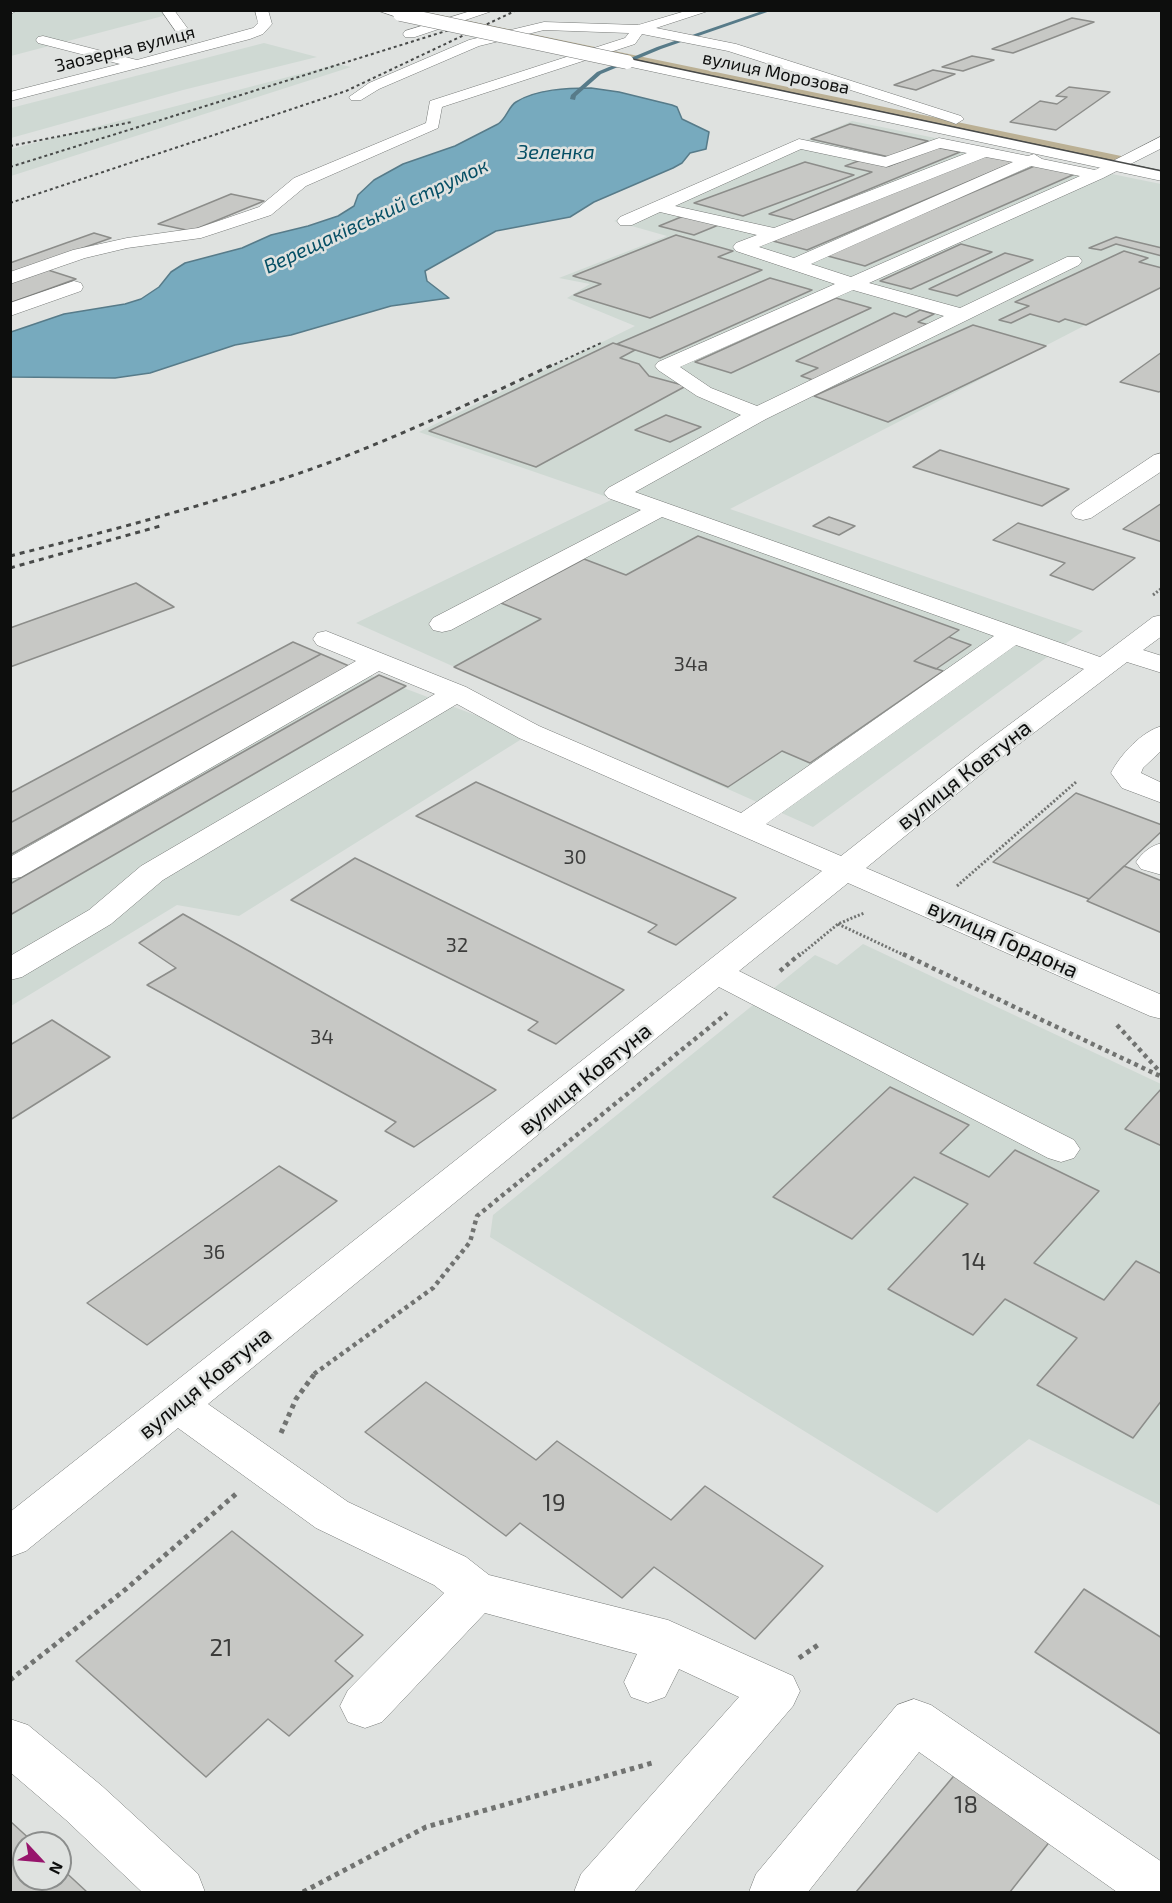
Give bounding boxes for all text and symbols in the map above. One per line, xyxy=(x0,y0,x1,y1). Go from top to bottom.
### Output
street label: Заозерна вулиця xyxy=(53,21,197,77)
street label: вулиця Морозова xyxy=(700,47,852,99)
water label: Зеленка xyxy=(517,140,595,164)
water label: Верещаківський струмок xyxy=(260,153,492,279)
house number: 34а xyxy=(674,652,708,676)
street label: вулиця Ковтуна xyxy=(892,714,1036,836)
house number: 30 xyxy=(563,845,587,869)
street label: вулиця Гордона xyxy=(924,894,1082,984)
house number: 32 xyxy=(446,933,468,957)
street label: вулиця Ковтуна xyxy=(513,1017,657,1141)
house number: 34 xyxy=(310,1025,334,1049)
house number: 36 xyxy=(203,1240,225,1264)
house number: 14 xyxy=(962,1248,986,1276)
street label: вулиця Ковтуна xyxy=(133,1321,277,1445)
house number: 19 xyxy=(542,1489,566,1517)
house number: 21 xyxy=(209,1634,233,1662)
house number: 18 xyxy=(954,1791,978,1819)
north arrow xyxy=(12,1831,72,1891)
text: N xyxy=(46,1859,68,1878)

